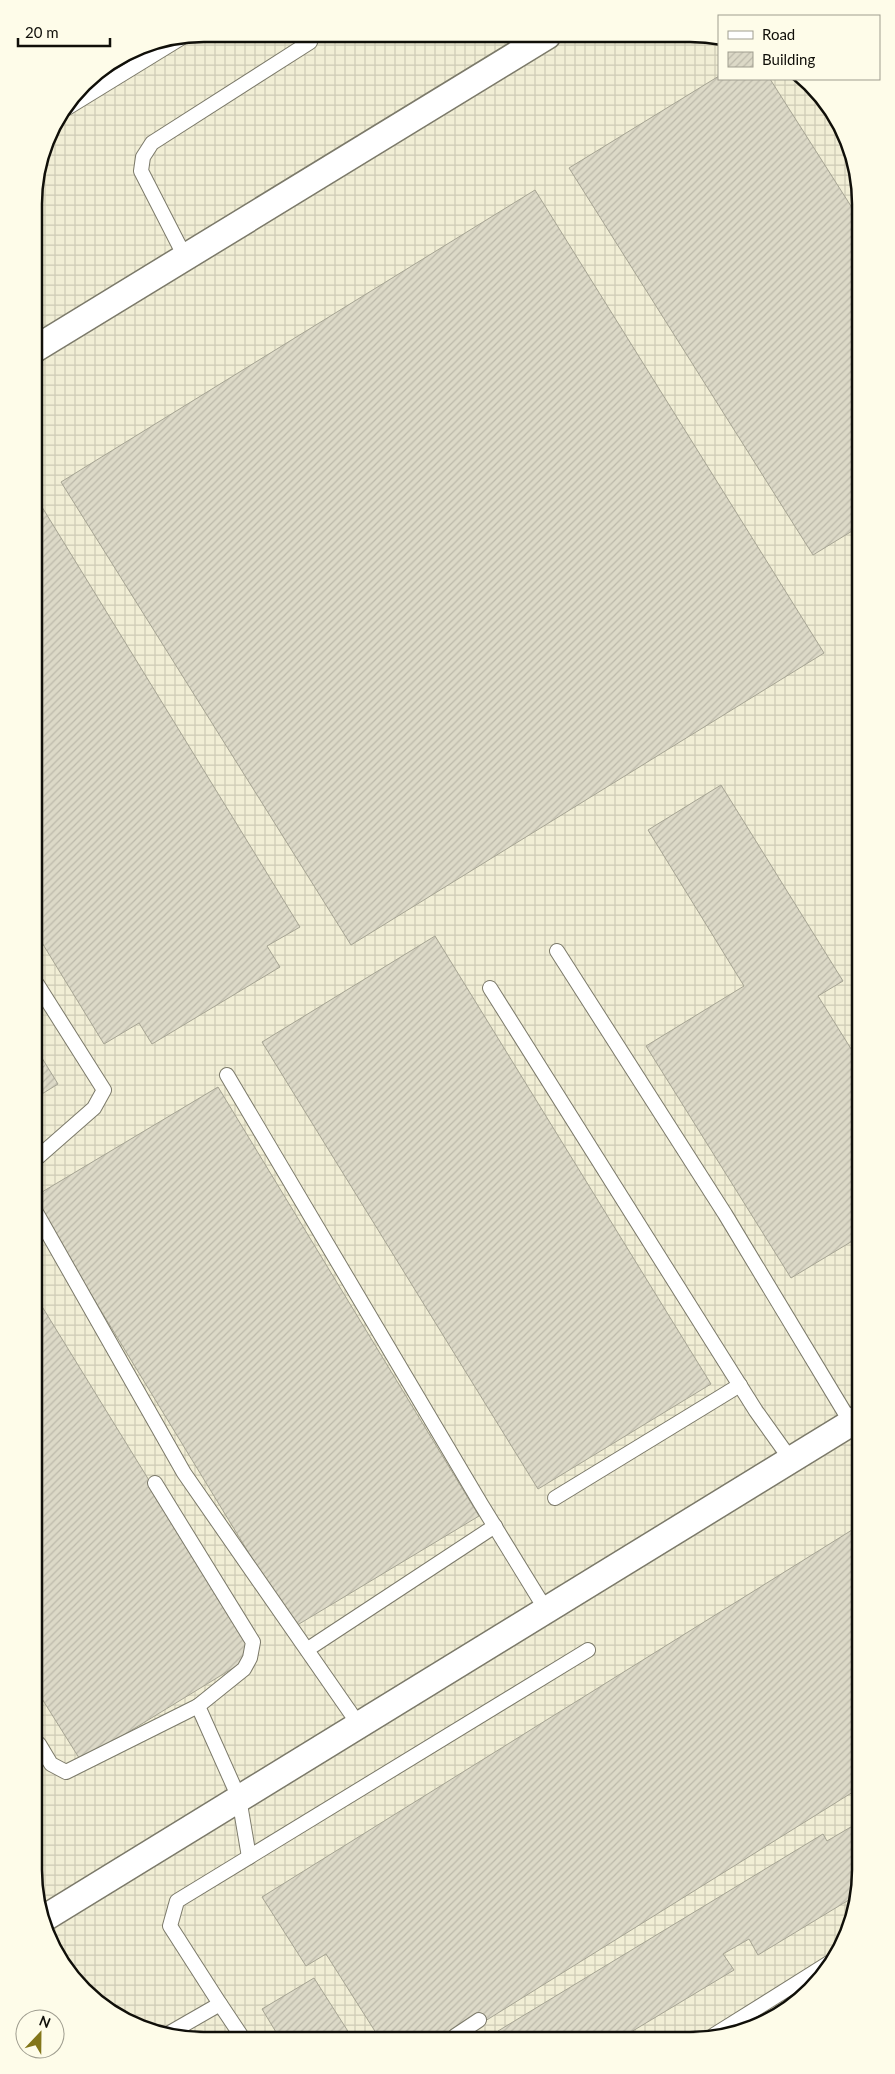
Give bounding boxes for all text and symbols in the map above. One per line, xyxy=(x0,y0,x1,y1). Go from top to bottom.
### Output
scale bar xyxy=(18,15,110,47)
legend xyxy=(718,15,880,80)
text: 20 m xyxy=(25,23,59,41)
text: Road xyxy=(762,25,795,43)
text: Building xyxy=(762,50,815,68)
north arrow xyxy=(15,2009,65,2059)
text: N xyxy=(37,2012,53,2031)

